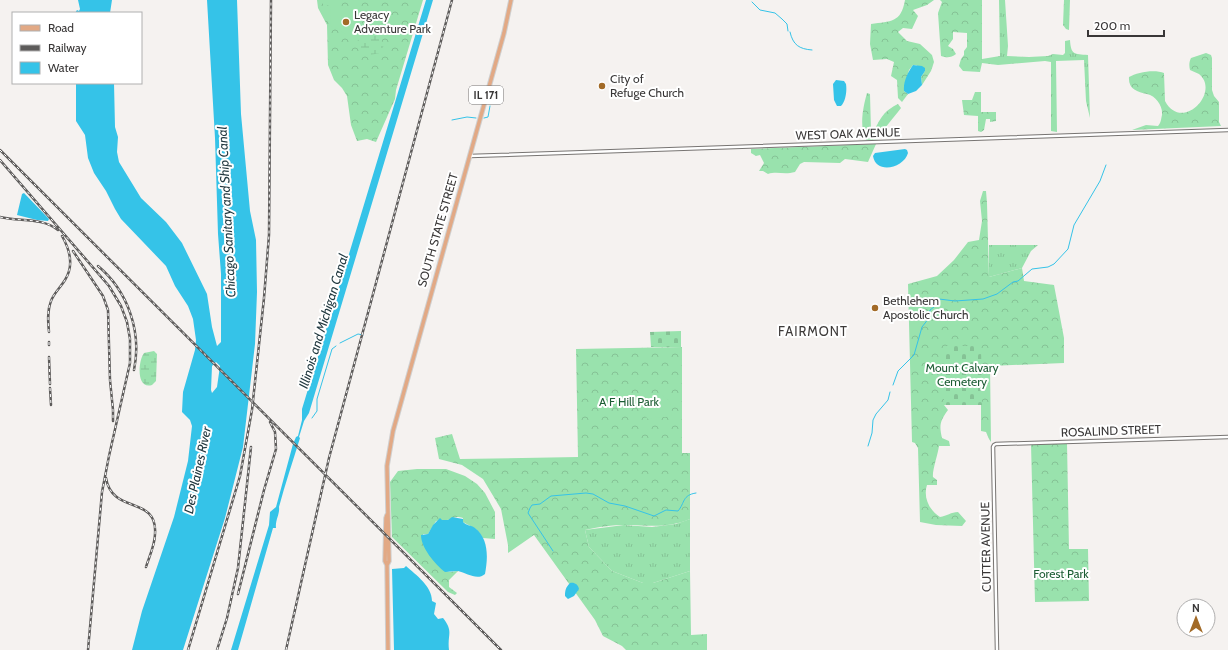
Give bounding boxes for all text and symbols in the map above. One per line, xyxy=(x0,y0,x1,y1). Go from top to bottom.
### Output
place label: Legacy Adventure Park xyxy=(354,7,432,36)
legend xyxy=(12,12,142,84)
scale bar xyxy=(1088,12,1164,38)
marker: Legacy Adventure Park xyxy=(341,17,351,27)
text: 200 m xyxy=(1094,18,1130,33)
text: Road xyxy=(48,20,74,35)
text: Railway xyxy=(48,40,86,55)
text: Water xyxy=(48,60,79,75)
place label: City of Refuge Church xyxy=(610,71,684,100)
marker: City of Refuge Church xyxy=(597,81,607,91)
road number: IL 171 xyxy=(469,86,503,104)
street label: WEST OAK AVENUE xyxy=(795,124,901,143)
water label: Chicago Sanitary and Ship Canal xyxy=(214,126,238,298)
street label: SOUTH STATE STREET xyxy=(414,170,461,289)
water label: Illinois and Michigan Canal xyxy=(295,252,351,390)
place label: Bethlehem Apostolic Church xyxy=(883,293,969,322)
marker: Bethlehem Apostolic Church xyxy=(870,303,880,313)
district label: FAIRMONT xyxy=(778,323,848,339)
park label: Mount Calvary Cemetery xyxy=(925,360,999,389)
park label: A F Hill Park xyxy=(599,394,660,409)
street label: ROSALIND STREET xyxy=(1061,421,1162,440)
water label: Des Plaines River xyxy=(180,424,214,515)
street label: CUTTER AVENUE xyxy=(977,502,994,592)
park label: Forest Park xyxy=(1033,566,1089,581)
north arrow xyxy=(1176,598,1216,638)
text: N xyxy=(1192,601,1200,615)

